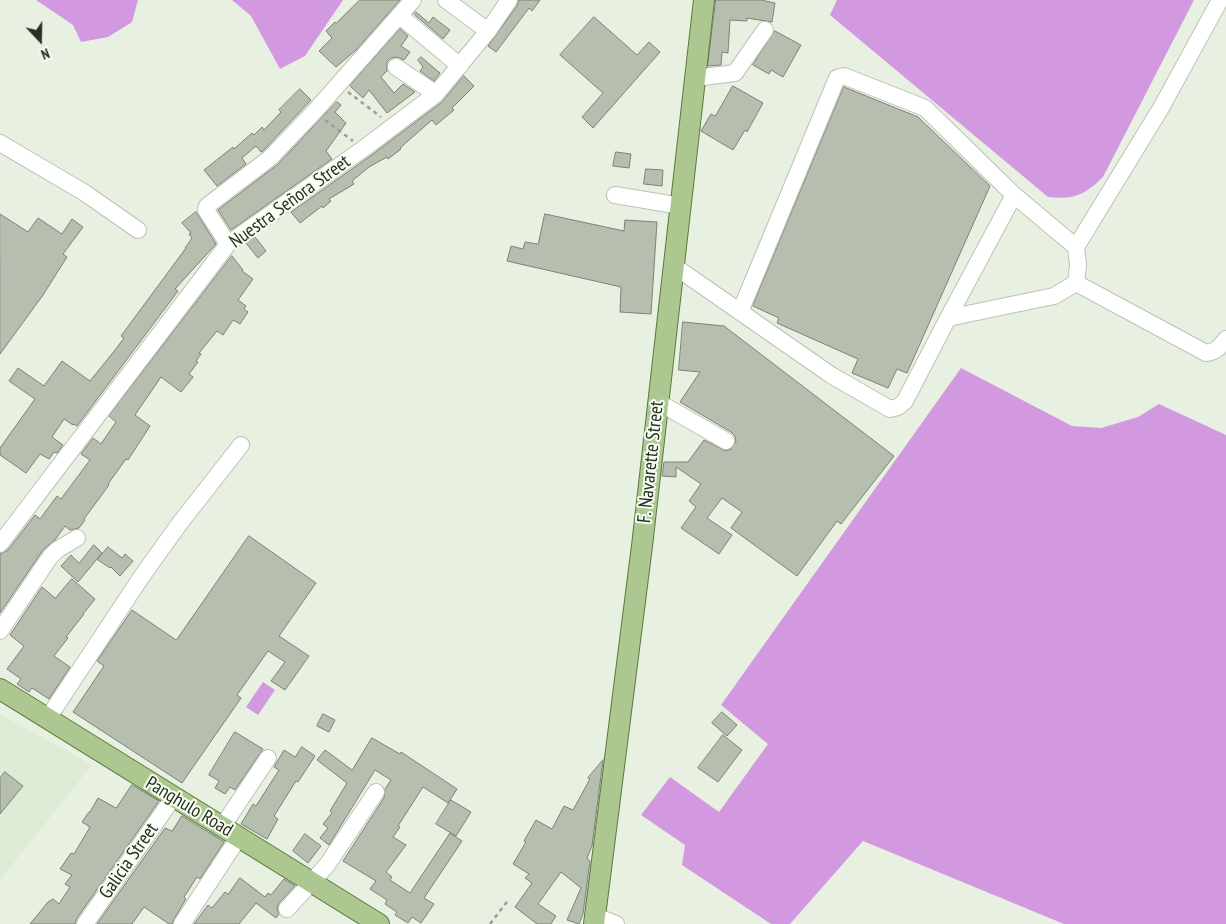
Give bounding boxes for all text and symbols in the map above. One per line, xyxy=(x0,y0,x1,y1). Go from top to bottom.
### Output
north arrow xyxy=(15,15,65,65)
text: N xyxy=(39,44,52,64)
street label: Nuestra Señora Street xyxy=(225,151,355,253)
street label: F. Navarette Street xyxy=(633,400,669,524)
street label: Panghulo Road xyxy=(141,772,237,842)
street label: Galicia Street xyxy=(95,819,163,903)

